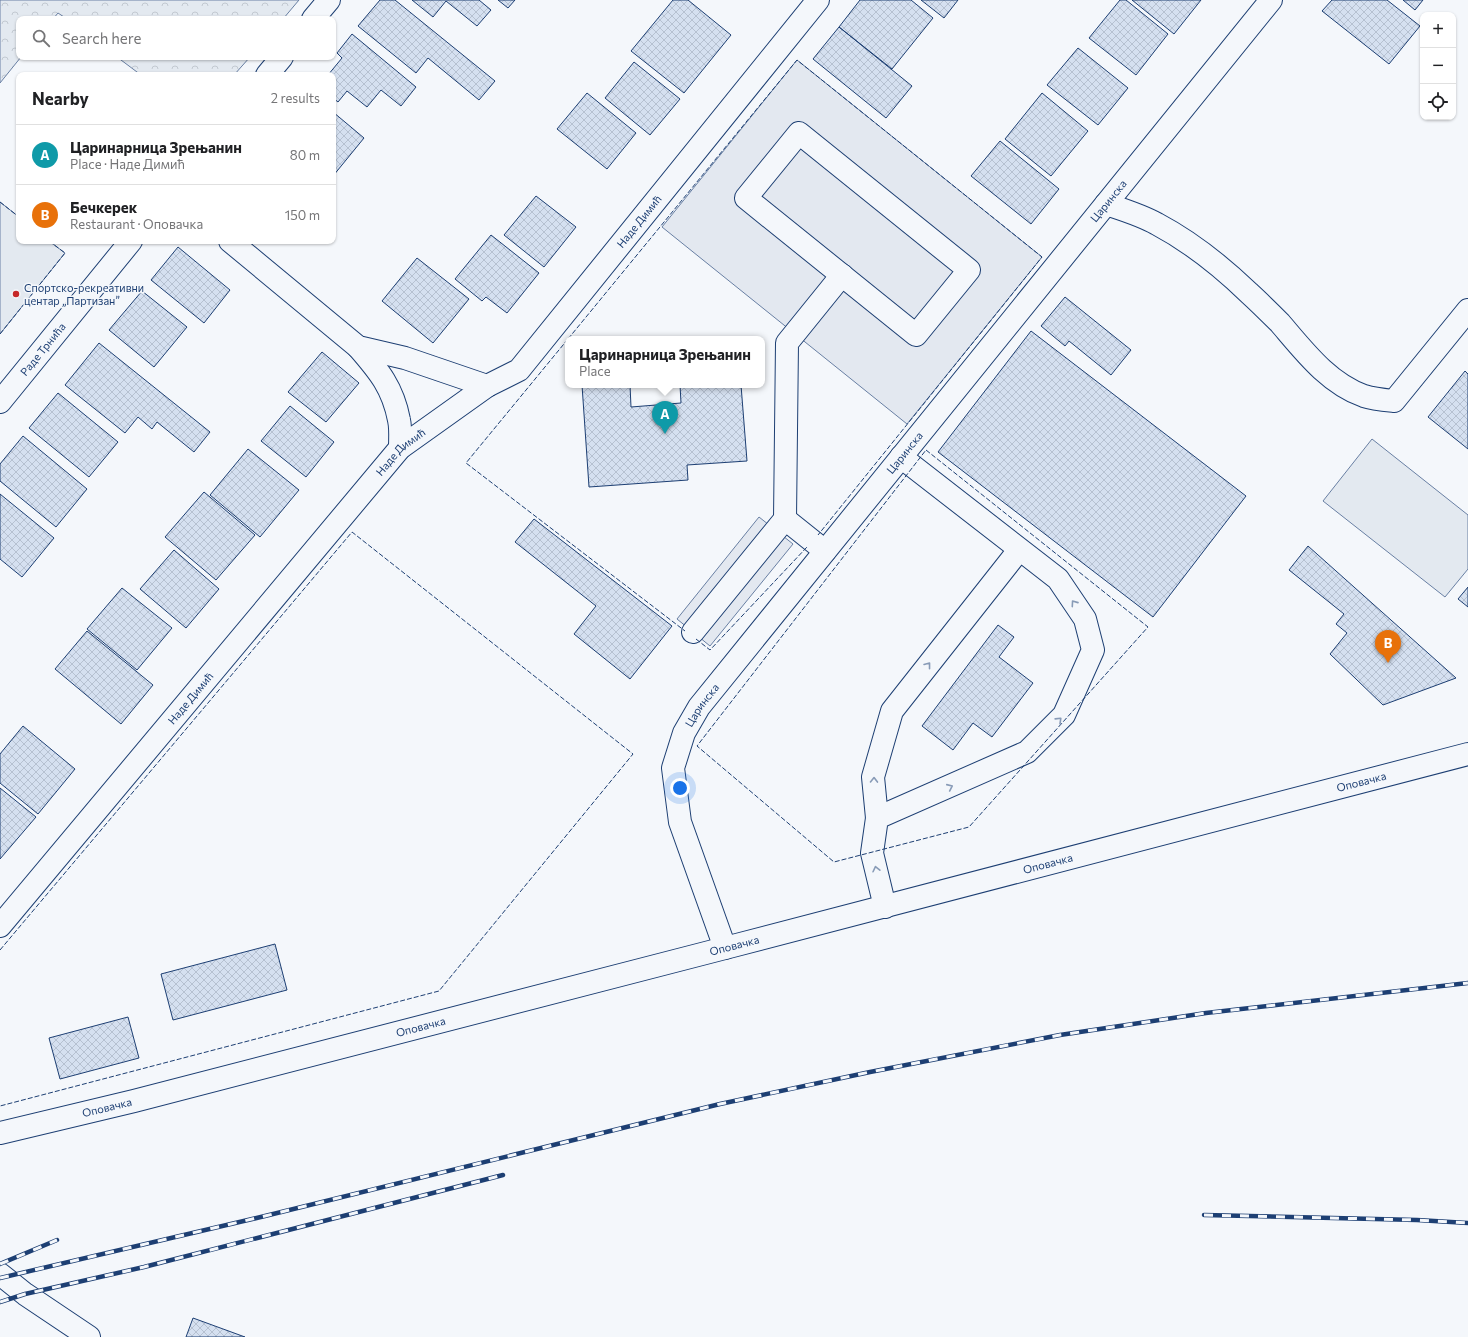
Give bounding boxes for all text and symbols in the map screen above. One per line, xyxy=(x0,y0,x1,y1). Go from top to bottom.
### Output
map controls xyxy=(1420,12,1456,120)
button: + xyxy=(1420,12,1456,48)
search box xyxy=(16,16,336,60)
icon: search xyxy=(30,27,52,49)
text: Search here xyxy=(62,29,141,47)
button: − xyxy=(1420,48,1456,84)
button: locate xyxy=(1420,84,1456,120)
text: Nearby xyxy=(32,88,89,109)
text: 2 results xyxy=(271,90,320,106)
text: Царинарница Зрењанин xyxy=(70,138,242,156)
text: A xyxy=(40,147,50,163)
text: 80 m xyxy=(290,147,320,163)
text: Place · Наде Димић xyxy=(70,156,185,172)
street label: Царинска xyxy=(1087,177,1129,224)
street label: Наде Димић xyxy=(614,192,664,250)
text: Бечкерек xyxy=(70,198,137,216)
text: B xyxy=(41,207,49,223)
text: 150 m xyxy=(285,207,320,223)
text: Restaurant · Оповачка xyxy=(70,216,203,232)
place label: Спортско-рекреативни центар „Партизан” xyxy=(24,281,144,307)
marker: Спортско-рекреативни центар „Партизан” xyxy=(11,289,21,299)
street label: Раде Трнића xyxy=(17,320,68,378)
popup xyxy=(565,336,765,388)
text: Царинарница Зрењанин xyxy=(579,345,751,363)
text: Place xyxy=(579,363,611,379)
pin: A xyxy=(652,401,678,434)
street label: Наде Димић xyxy=(373,425,428,478)
street label: Царинска xyxy=(883,429,925,476)
one-way arrow xyxy=(1071,600,1079,607)
pin: B xyxy=(1375,630,1401,663)
one-way arrow xyxy=(923,663,930,670)
street label: Наде Димић xyxy=(165,669,216,727)
street label: Царинска xyxy=(682,681,721,729)
one-way arrow xyxy=(1054,717,1062,725)
street label: Оповачка xyxy=(1335,769,1388,794)
one-way arrow xyxy=(870,777,878,783)
your location xyxy=(670,778,690,798)
one-way arrow xyxy=(945,784,953,792)
street label: Оповачка xyxy=(1022,850,1074,876)
one-way arrow xyxy=(872,865,881,872)
street label: Оповачка xyxy=(708,932,761,958)
street label: Оповачка xyxy=(394,1014,447,1039)
street label: Оповачка xyxy=(81,1095,133,1119)

